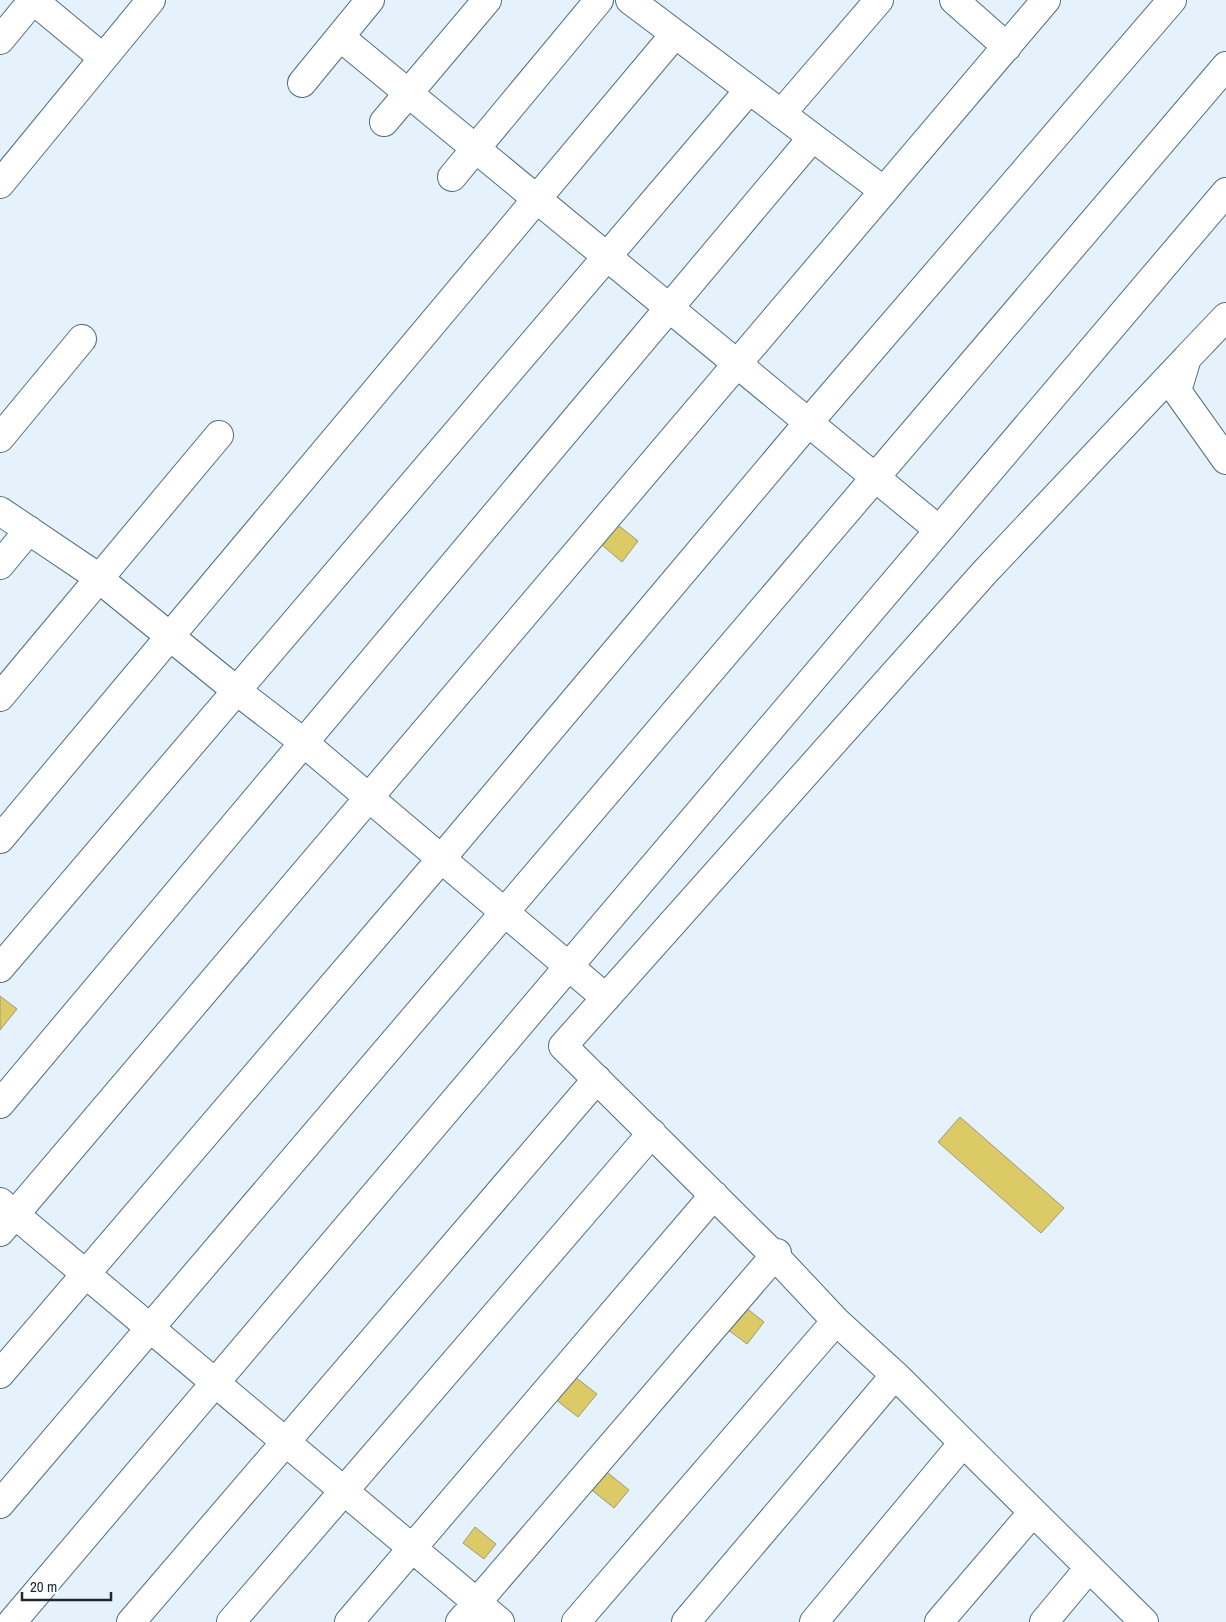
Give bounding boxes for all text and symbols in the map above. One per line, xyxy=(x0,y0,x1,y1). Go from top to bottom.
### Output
scale bar xyxy=(22,1570,111,1602)
text: 20 m xyxy=(30,1576,57,1597)

